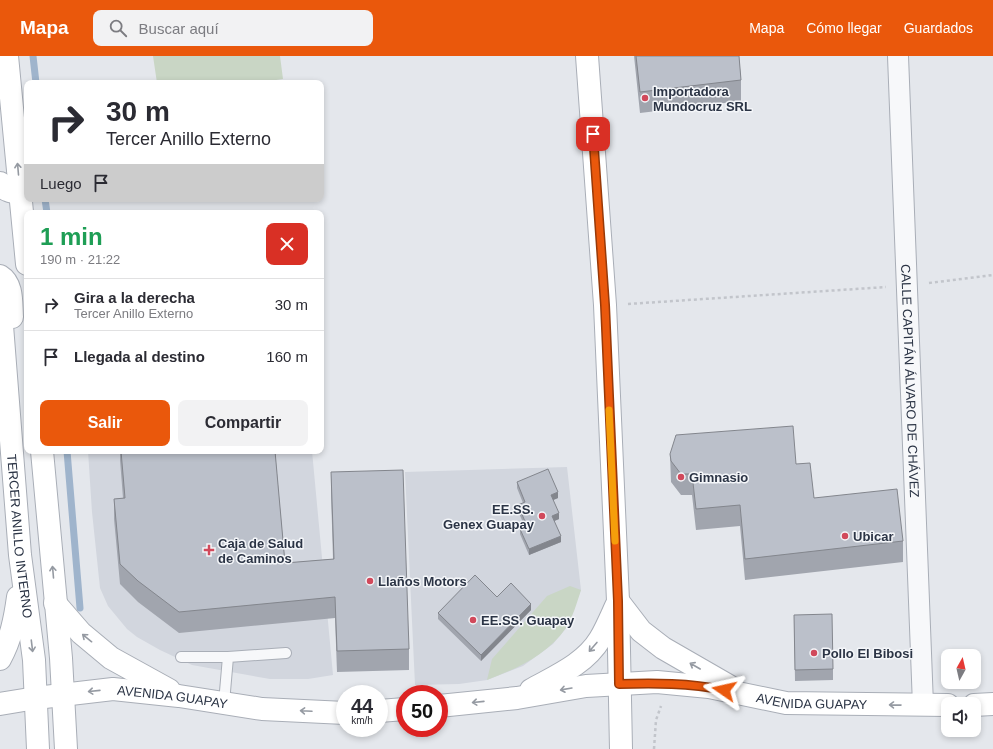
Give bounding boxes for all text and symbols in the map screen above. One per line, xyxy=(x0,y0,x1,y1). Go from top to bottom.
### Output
search box xyxy=(93,10,373,46)
text: Mapa xyxy=(20,17,69,38)
icon: search xyxy=(107,17,129,39)
text: Buscar aquí xyxy=(139,20,219,37)
text: Mapa xyxy=(749,20,784,36)
text: Cómo llegar xyxy=(806,20,882,36)
text: Guardados xyxy=(904,20,973,36)
place label: Importadora Mundocruz SRL xyxy=(653,84,752,114)
marker: Importadora Mundocruz SRL xyxy=(640,93,650,103)
icon: right xyxy=(40,96,92,148)
text: 30 m xyxy=(106,96,170,127)
pin xyxy=(576,117,610,151)
icon: arrive xyxy=(582,123,604,145)
text: Tercer Anillo Externo xyxy=(106,129,271,149)
one-way arrow xyxy=(15,163,22,176)
icon: arrive xyxy=(90,172,112,194)
text: Luego xyxy=(40,175,82,192)
text: 1 min xyxy=(40,223,103,250)
button: close xyxy=(266,223,308,265)
text: 190 m · 21:22 xyxy=(40,252,120,267)
street label: CALLE CAPITÁN ÁLVARO DE CHÁVEZ xyxy=(899,264,923,498)
text: Gira a la derecha xyxy=(74,289,195,306)
icon: right xyxy=(40,294,62,316)
text: 30 m xyxy=(275,296,308,313)
text: Tercer Anillo Externo xyxy=(74,306,193,321)
icon: arrive xyxy=(40,346,62,368)
text: Llegada al destino xyxy=(74,348,205,365)
text: 160 m xyxy=(266,348,308,365)
button: Salir xyxy=(40,400,170,446)
button: Compartir xyxy=(178,400,308,446)
street label: TERCER ANILLO INTERNO xyxy=(5,454,36,619)
place label: Gimnasio xyxy=(689,470,748,485)
marker: Gimnasio xyxy=(676,472,686,482)
place label: EE.SS. Genex Guapay xyxy=(443,502,535,532)
marker: EE.SS. Genex Guapay xyxy=(537,511,547,521)
place label: Ubicar xyxy=(853,529,893,544)
marker: Ubicar xyxy=(840,531,850,541)
place label: Caja de Salud de Caminos xyxy=(218,536,303,566)
marker: Caja de Salud de Caminos xyxy=(203,544,215,556)
one-way arrow xyxy=(49,566,56,579)
place label: Llaños Motors xyxy=(378,574,467,589)
marker: Llaños Motors xyxy=(365,576,375,586)
place label: EE.SS. Guapay xyxy=(481,613,575,628)
marker: EE.SS. Guapay xyxy=(468,615,478,625)
one-way arrow xyxy=(81,634,92,643)
one-way arrow xyxy=(28,639,36,652)
one-way arrow xyxy=(589,642,598,653)
place label: Pollo El Bibosi xyxy=(822,646,913,661)
marker: Pollo El Bibosi xyxy=(809,648,819,658)
north arrow xyxy=(941,649,981,689)
map controls xyxy=(941,649,981,737)
one-way arrow xyxy=(689,661,701,669)
position arrow xyxy=(703,669,745,711)
street label: AVENIDA GUAPAY xyxy=(116,682,229,711)
speed limit sign: 50 xyxy=(396,685,448,737)
one-way arrow xyxy=(560,685,573,693)
one-way arrow xyxy=(88,688,101,695)
street label: AVENIDA GUAPAY xyxy=(755,690,868,712)
text: 44 xyxy=(351,695,373,717)
button: sound xyxy=(941,697,981,737)
one-way arrow xyxy=(472,698,485,706)
one-way arrow xyxy=(889,701,902,709)
one-way arrow xyxy=(300,707,313,715)
text: km/h xyxy=(351,715,373,726)

